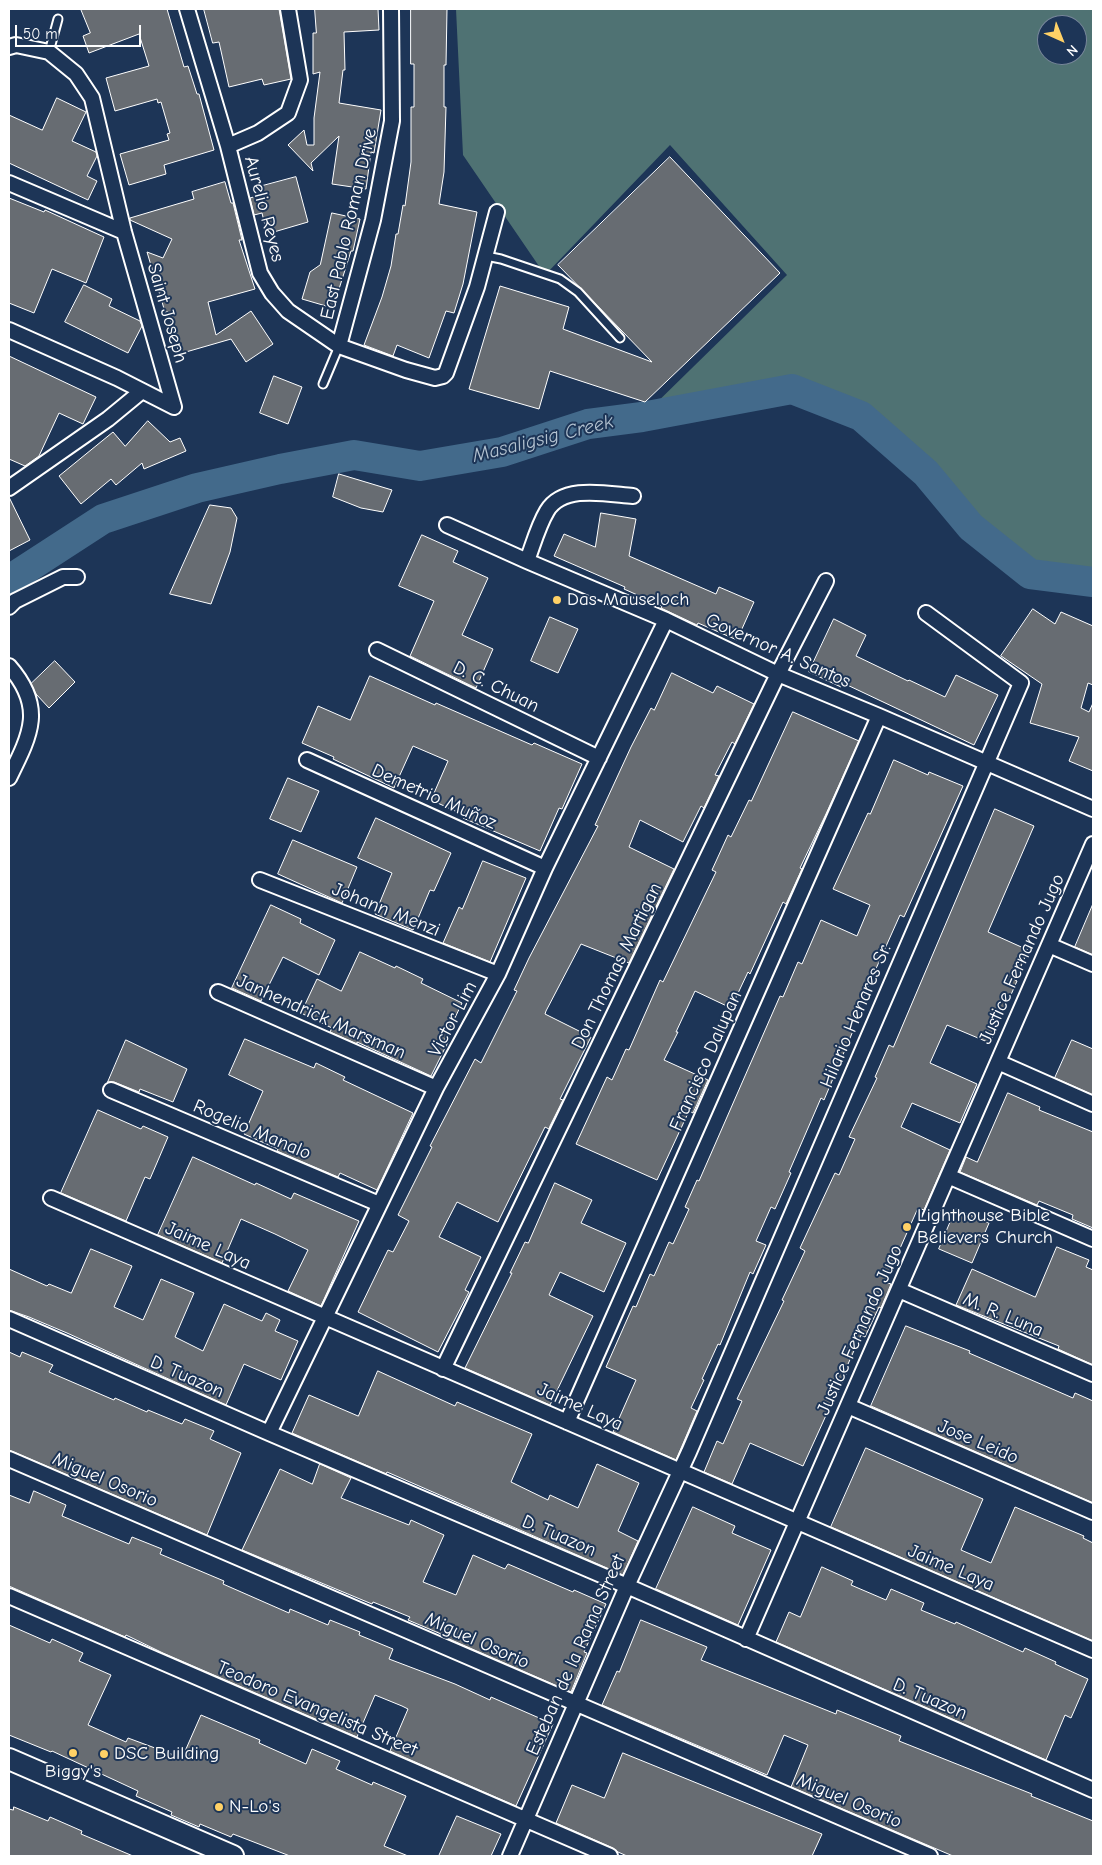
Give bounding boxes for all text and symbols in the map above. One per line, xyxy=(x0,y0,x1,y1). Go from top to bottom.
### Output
scale bar xyxy=(18,15,144,47)
north arrow xyxy=(1037,15,1087,65)
text: 50 m xyxy=(23,25,58,43)
text: N xyxy=(1063,41,1081,60)
street label: East Pablo Roman Drive xyxy=(316,126,382,322)
street label: Aurelio Reyes xyxy=(239,154,289,264)
street label: Saint Joseph xyxy=(142,260,192,366)
water label: Masaligsig Creek xyxy=(470,410,616,468)
place label: Das Mauseloch xyxy=(567,589,689,611)
marker: Das Mauseloch xyxy=(551,594,563,606)
street label: Governor A. Santos xyxy=(702,609,854,693)
street label: D. C. Chuan xyxy=(449,656,543,718)
street label: Demetrio Muñoz xyxy=(368,759,500,835)
street label: Justice Fernando Jugo xyxy=(974,870,1070,1048)
street label: Johann Menzi xyxy=(329,878,443,942)
street label: Don Thomas Martigan xyxy=(567,879,667,1053)
street label: Hilario Henares Sr. xyxy=(815,941,897,1091)
street label: Janhendrick Marsman xyxy=(233,969,409,1065)
street label: Victor Lim xyxy=(424,977,482,1061)
street label: Francisco Dalupan xyxy=(665,987,747,1135)
street label: Rogelio Manalo xyxy=(190,1095,314,1165)
place label: Lighthouse Bible Believers Church xyxy=(917,1205,1053,1249)
street label: Jaime Laya xyxy=(162,1217,254,1275)
marker: Lighthouse Bible Believers Church xyxy=(901,1221,913,1233)
street label: Justice Fernando Jugo xyxy=(812,1241,908,1419)
street label: M. R. Luna xyxy=(959,1288,1047,1342)
street label: D. Tuazon xyxy=(147,1351,227,1403)
street label: Jaime Laya xyxy=(534,1378,626,1436)
street label: Jose Leido xyxy=(934,1415,1022,1469)
street label: Miguel Osorio xyxy=(49,1448,161,1512)
street label: D. Tuazon xyxy=(519,1510,599,1562)
street label: Jaime Laya xyxy=(904,1540,998,1596)
street label: Esteban de la Rama Street xyxy=(521,1551,631,1759)
street label: Miguel Osorio xyxy=(421,1608,533,1674)
street label: Teodoro Evangelista Street xyxy=(213,1656,421,1762)
street label: D. Tuazon xyxy=(890,1673,970,1725)
place label: DSC Building xyxy=(114,1743,219,1765)
marker: Biggy's xyxy=(67,1747,79,1759)
marker: DSC Building xyxy=(98,1748,110,1760)
place label: Biggy's xyxy=(45,1761,101,1783)
street label: Miguel Osorio xyxy=(793,1769,905,1833)
place label: N-Lo's xyxy=(229,1796,280,1818)
marker: N-Lo's xyxy=(213,1801,225,1813)

